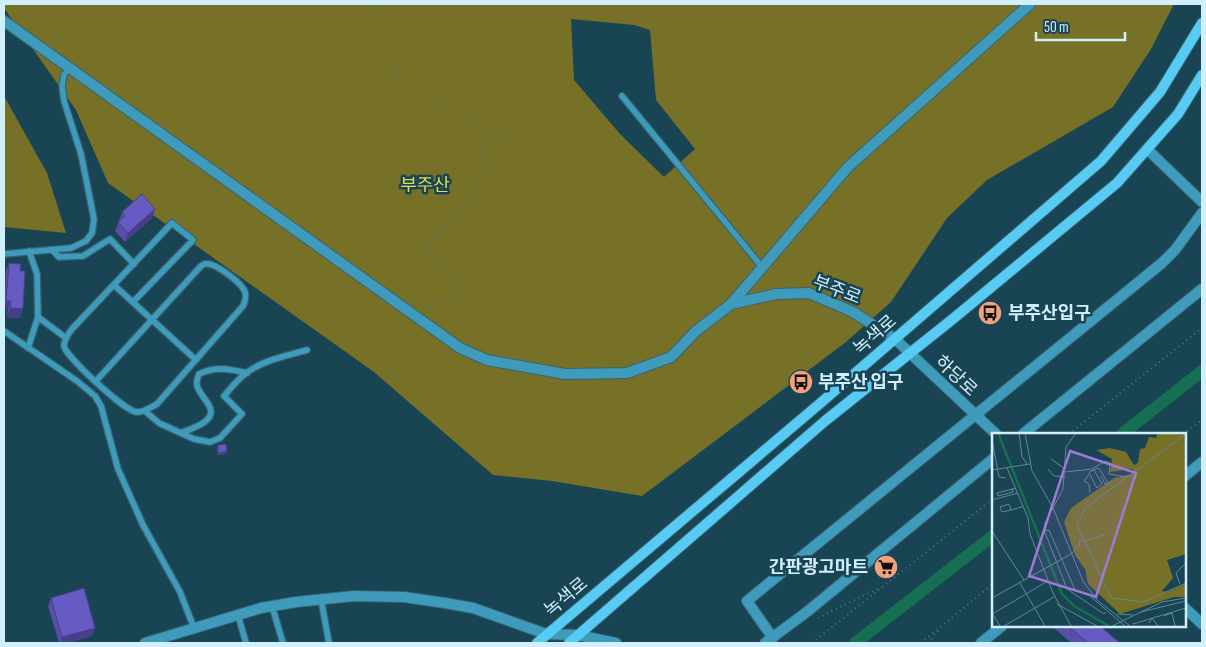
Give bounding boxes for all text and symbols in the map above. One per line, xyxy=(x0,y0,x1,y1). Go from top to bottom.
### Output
scale bar xyxy=(1036,10,1125,42)
text: 50 m xyxy=(1044,18,1069,37)
park label: 부주산 xyxy=(400,175,450,196)
street label: 부주로 xyxy=(810,271,864,309)
bus stop icon: 부주산입구 xyxy=(977,300,1003,326)
place label: 부주산입구 xyxy=(1008,303,1091,324)
street label: 녹색로 xyxy=(849,311,901,359)
street label: 하당로 xyxy=(931,351,981,401)
bus stop icon: 부주산 입구 xyxy=(788,369,814,395)
place label: 부주산 입구 xyxy=(818,372,904,393)
inset map xyxy=(992,433,1186,627)
supermarket icon: 간판광고마트 xyxy=(873,554,899,580)
place label: 간판광고마트 xyxy=(769,557,868,578)
street label: 녹색로 xyxy=(540,573,592,621)

